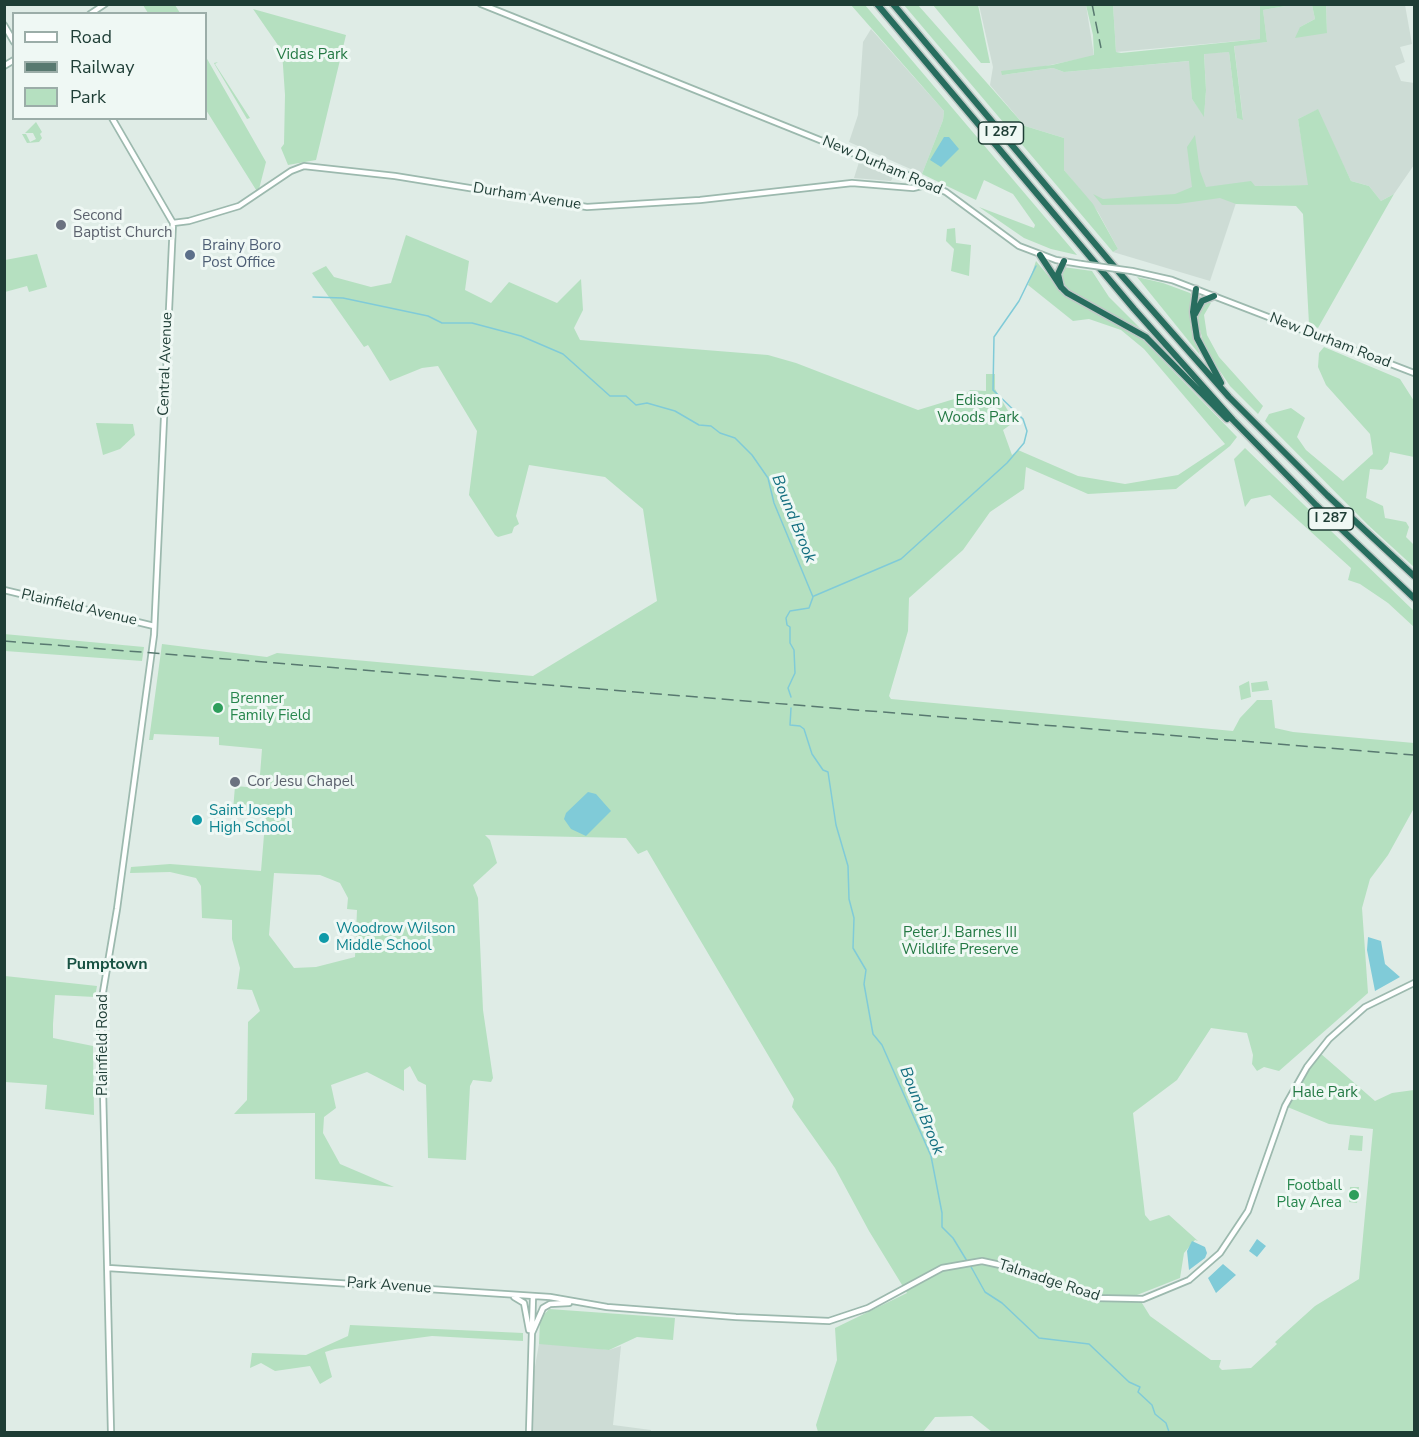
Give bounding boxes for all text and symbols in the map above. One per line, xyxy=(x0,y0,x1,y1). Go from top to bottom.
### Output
legend xyxy=(12,12,207,120)
text: Road xyxy=(70,25,112,49)
park label: Vidas Park xyxy=(276,46,348,64)
text: Railway xyxy=(70,55,135,79)
text: Park xyxy=(70,85,106,109)
road number: I 287 xyxy=(978,122,1024,144)
street label: New Durham Road xyxy=(819,133,945,199)
street label: Durham Avenue xyxy=(472,180,582,214)
place label: Second Baptist Church xyxy=(73,207,173,242)
marker: Second Baptist Church xyxy=(54,218,68,232)
place label: Brainy Boro Post Office xyxy=(202,237,281,272)
marker: Brainy Boro Post Office xyxy=(183,248,197,262)
street label: New Durham Road xyxy=(1267,310,1393,372)
street label: Central Avenue xyxy=(155,312,177,416)
park label: Edison Woods Park xyxy=(937,392,1019,427)
water label: Bound Brook xyxy=(767,472,819,566)
road number: I 287 xyxy=(1308,508,1354,530)
street label: Plainfield Avenue xyxy=(19,586,139,630)
place label: Brenner Family Field xyxy=(230,690,311,725)
marker: Brenner Family Field xyxy=(211,701,225,715)
place label: Cor Jesu Chapel xyxy=(247,773,354,791)
marker: Cor Jesu Chapel xyxy=(228,775,242,789)
place label: Saint Joseph High School xyxy=(209,802,293,837)
marker: Saint Joseph High School xyxy=(190,813,204,827)
place label: Woodrow Wilson Middle School xyxy=(336,920,455,955)
park label: Peter J. Barnes III Wildlife Preserve xyxy=(902,924,1018,959)
marker: Woodrow Wilson Middle School xyxy=(317,931,331,945)
district label: Pumptown xyxy=(66,955,148,975)
street label: Plainfield Road xyxy=(94,994,112,1096)
water label: Bound Brook xyxy=(895,1064,947,1158)
park label: Hale Park xyxy=(1292,1084,1358,1102)
place label: Football Play Area xyxy=(1276,1177,1342,1212)
marker: Football Play Area xyxy=(1347,1188,1361,1202)
street label: Talmadge Road xyxy=(996,1256,1102,1306)
street label: Park Avenue xyxy=(346,1274,432,1298)

